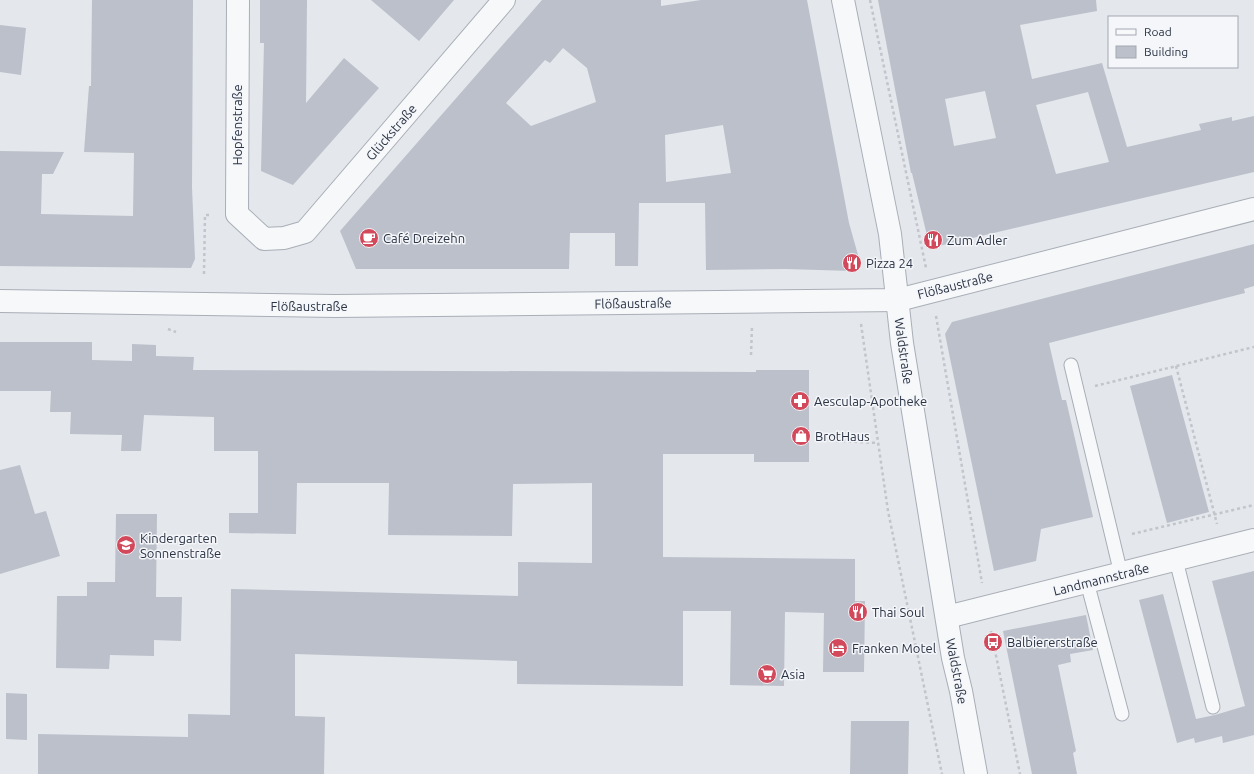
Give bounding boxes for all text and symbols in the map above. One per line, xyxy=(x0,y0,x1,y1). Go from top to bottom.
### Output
legend xyxy=(1108,16,1238,68)
text: Road xyxy=(1144,25,1172,38)
text: Building xyxy=(1144,45,1188,58)
street label: Hopfenstraße xyxy=(230,84,244,166)
street label: Glückstraße xyxy=(363,101,419,163)
cafe icon: Café Dreizehn xyxy=(358,227,380,249)
restaurant icon: Zum Adler xyxy=(922,229,944,251)
place label: Café Dreizehn xyxy=(383,231,465,245)
place label: Zum Adler xyxy=(947,233,1008,247)
restaurant icon: Pizza 24 xyxy=(841,252,863,274)
place label: Pizza 24 xyxy=(866,256,913,270)
street label: Flößaustraße xyxy=(916,269,994,301)
street label: Flößaustraße xyxy=(594,295,672,311)
street label: Flößaustraße xyxy=(270,299,348,313)
street label: Waldstraße xyxy=(892,317,916,385)
pharmacy icon: Aesculap-Apotheke xyxy=(789,390,811,412)
place label: Aesculap-Apotheke xyxy=(814,394,927,408)
shop icon: BrotHaus xyxy=(790,425,812,447)
place label: BrotHaus xyxy=(815,429,870,443)
place label: Kindergarten Sonnenstraße xyxy=(140,531,221,560)
school or university icon: Kindergarten Sonnenstraße xyxy=(115,534,137,556)
street label: Landmannstraße xyxy=(1052,560,1150,598)
restaurant icon: Thai Soul xyxy=(847,601,869,623)
place label: Thai Soul xyxy=(872,605,925,619)
bus stop icon: Balbiererstraße xyxy=(982,631,1004,653)
place label: Balbiererstraße xyxy=(1007,635,1098,649)
hotel icon: Franken Motel xyxy=(827,637,849,659)
street label: Waldstraße xyxy=(944,637,970,705)
place label: Franken Motel xyxy=(852,641,937,655)
supermarket icon: Asia xyxy=(756,663,778,685)
place label: Asia xyxy=(781,667,805,681)

